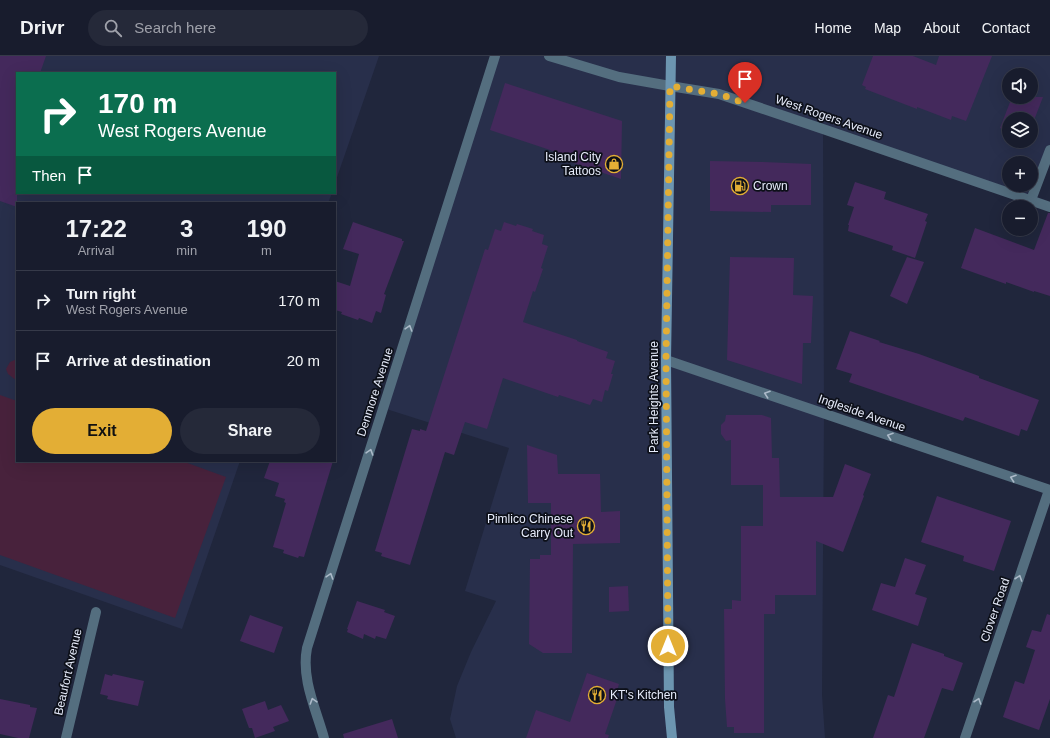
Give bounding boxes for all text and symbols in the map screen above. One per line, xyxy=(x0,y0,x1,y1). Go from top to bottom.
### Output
search box xyxy=(88,10,368,46)
text: Drivr xyxy=(20,17,64,38)
icon: search xyxy=(102,17,124,39)
text: Search here xyxy=(134,19,216,36)
text: Home xyxy=(815,20,852,36)
text: Map xyxy=(874,20,901,36)
text: About xyxy=(923,20,960,36)
text: Contact xyxy=(982,20,1030,36)
pin xyxy=(728,62,762,103)
icon: arrive xyxy=(734,68,756,90)
map controls xyxy=(1002,68,1038,236)
button: sound xyxy=(1002,68,1038,104)
icon: right xyxy=(32,88,84,140)
text: 170 m xyxy=(98,88,177,119)
street label: West Rogers Avenue xyxy=(774,92,885,142)
button: layers xyxy=(1002,112,1038,148)
text: West Rogers Avenue xyxy=(98,121,266,141)
place label: Island City Tattoos xyxy=(545,150,601,178)
shop icon: Island City Tattoos xyxy=(604,154,624,174)
button: + xyxy=(1002,156,1038,192)
icon: arrive xyxy=(74,164,96,186)
text: Then xyxy=(32,167,66,184)
fuel station icon: Crown xyxy=(730,176,750,196)
place label: Crown xyxy=(753,179,788,193)
button: − xyxy=(1002,200,1038,236)
text: 17:22 xyxy=(65,215,127,242)
text: 3 xyxy=(180,215,193,242)
text: 190 xyxy=(247,215,287,242)
text: Arrival xyxy=(78,243,115,258)
text: min xyxy=(176,243,197,258)
text: m xyxy=(261,243,272,258)
text: Turn right xyxy=(66,285,136,302)
icon: right xyxy=(32,290,54,312)
text: 170 m xyxy=(278,292,320,309)
text: West Rogers Avenue xyxy=(66,302,188,317)
one-way arrow xyxy=(404,324,413,331)
street label: Park Heights Avenue xyxy=(647,341,661,453)
street label: Denmore Avenue xyxy=(354,346,396,438)
icon: arrive xyxy=(32,350,54,372)
text: Arrive at destination xyxy=(66,352,211,369)
text: 20 m xyxy=(287,352,320,369)
one-way arrow xyxy=(764,390,771,399)
street label: Ingleside Avenue xyxy=(817,392,908,435)
button: Exit xyxy=(32,408,172,454)
button: Share xyxy=(180,408,320,454)
one-way arrow xyxy=(887,432,894,441)
one-way arrow xyxy=(365,448,373,455)
one-way arrow xyxy=(1010,474,1017,483)
place label: Pimlico Chinese Carry Out xyxy=(487,512,574,540)
restaurant icon: Pimlico Chinese Carry Out xyxy=(576,516,596,536)
one-way arrow xyxy=(325,572,334,579)
one-way arrow xyxy=(1015,574,1023,581)
street label: Clover Road xyxy=(978,576,1012,644)
position arrow xyxy=(647,625,689,667)
street label: Beaufort Avenue xyxy=(51,627,85,717)
restaurant icon: KT's Kitchen xyxy=(587,685,607,705)
place label: KT's Kitchen xyxy=(610,688,677,702)
one-way arrow xyxy=(309,697,318,704)
one-way arrow xyxy=(973,698,982,705)

